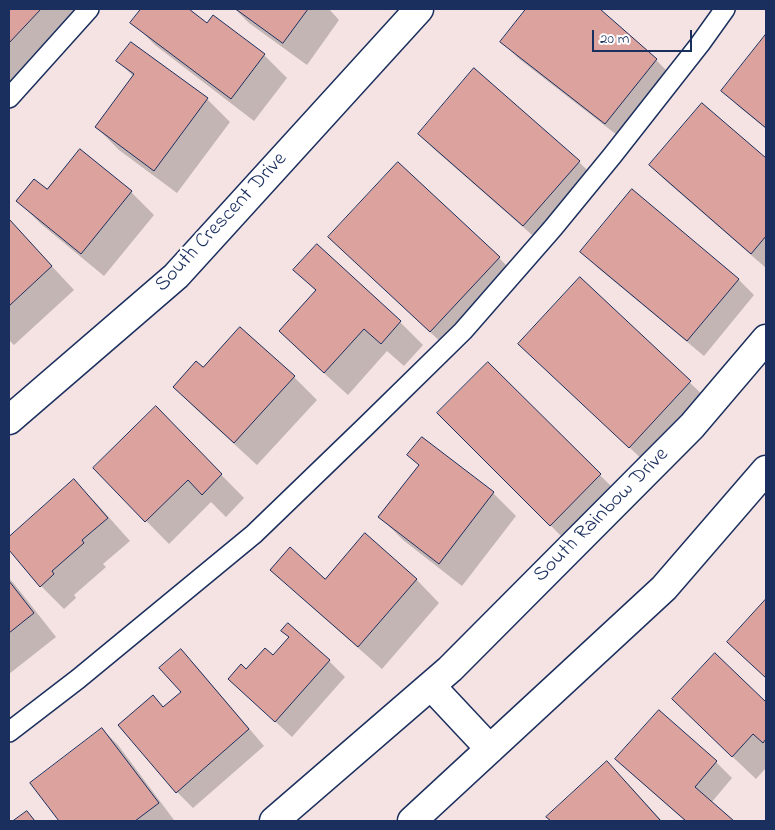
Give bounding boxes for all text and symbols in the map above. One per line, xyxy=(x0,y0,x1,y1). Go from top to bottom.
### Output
scale bar xyxy=(595,20,695,52)
text: 20 m xyxy=(600,28,629,50)
street label: South Crescent Drive xyxy=(151,148,293,298)
street label: South Rainbow Drive xyxy=(529,443,675,589)

